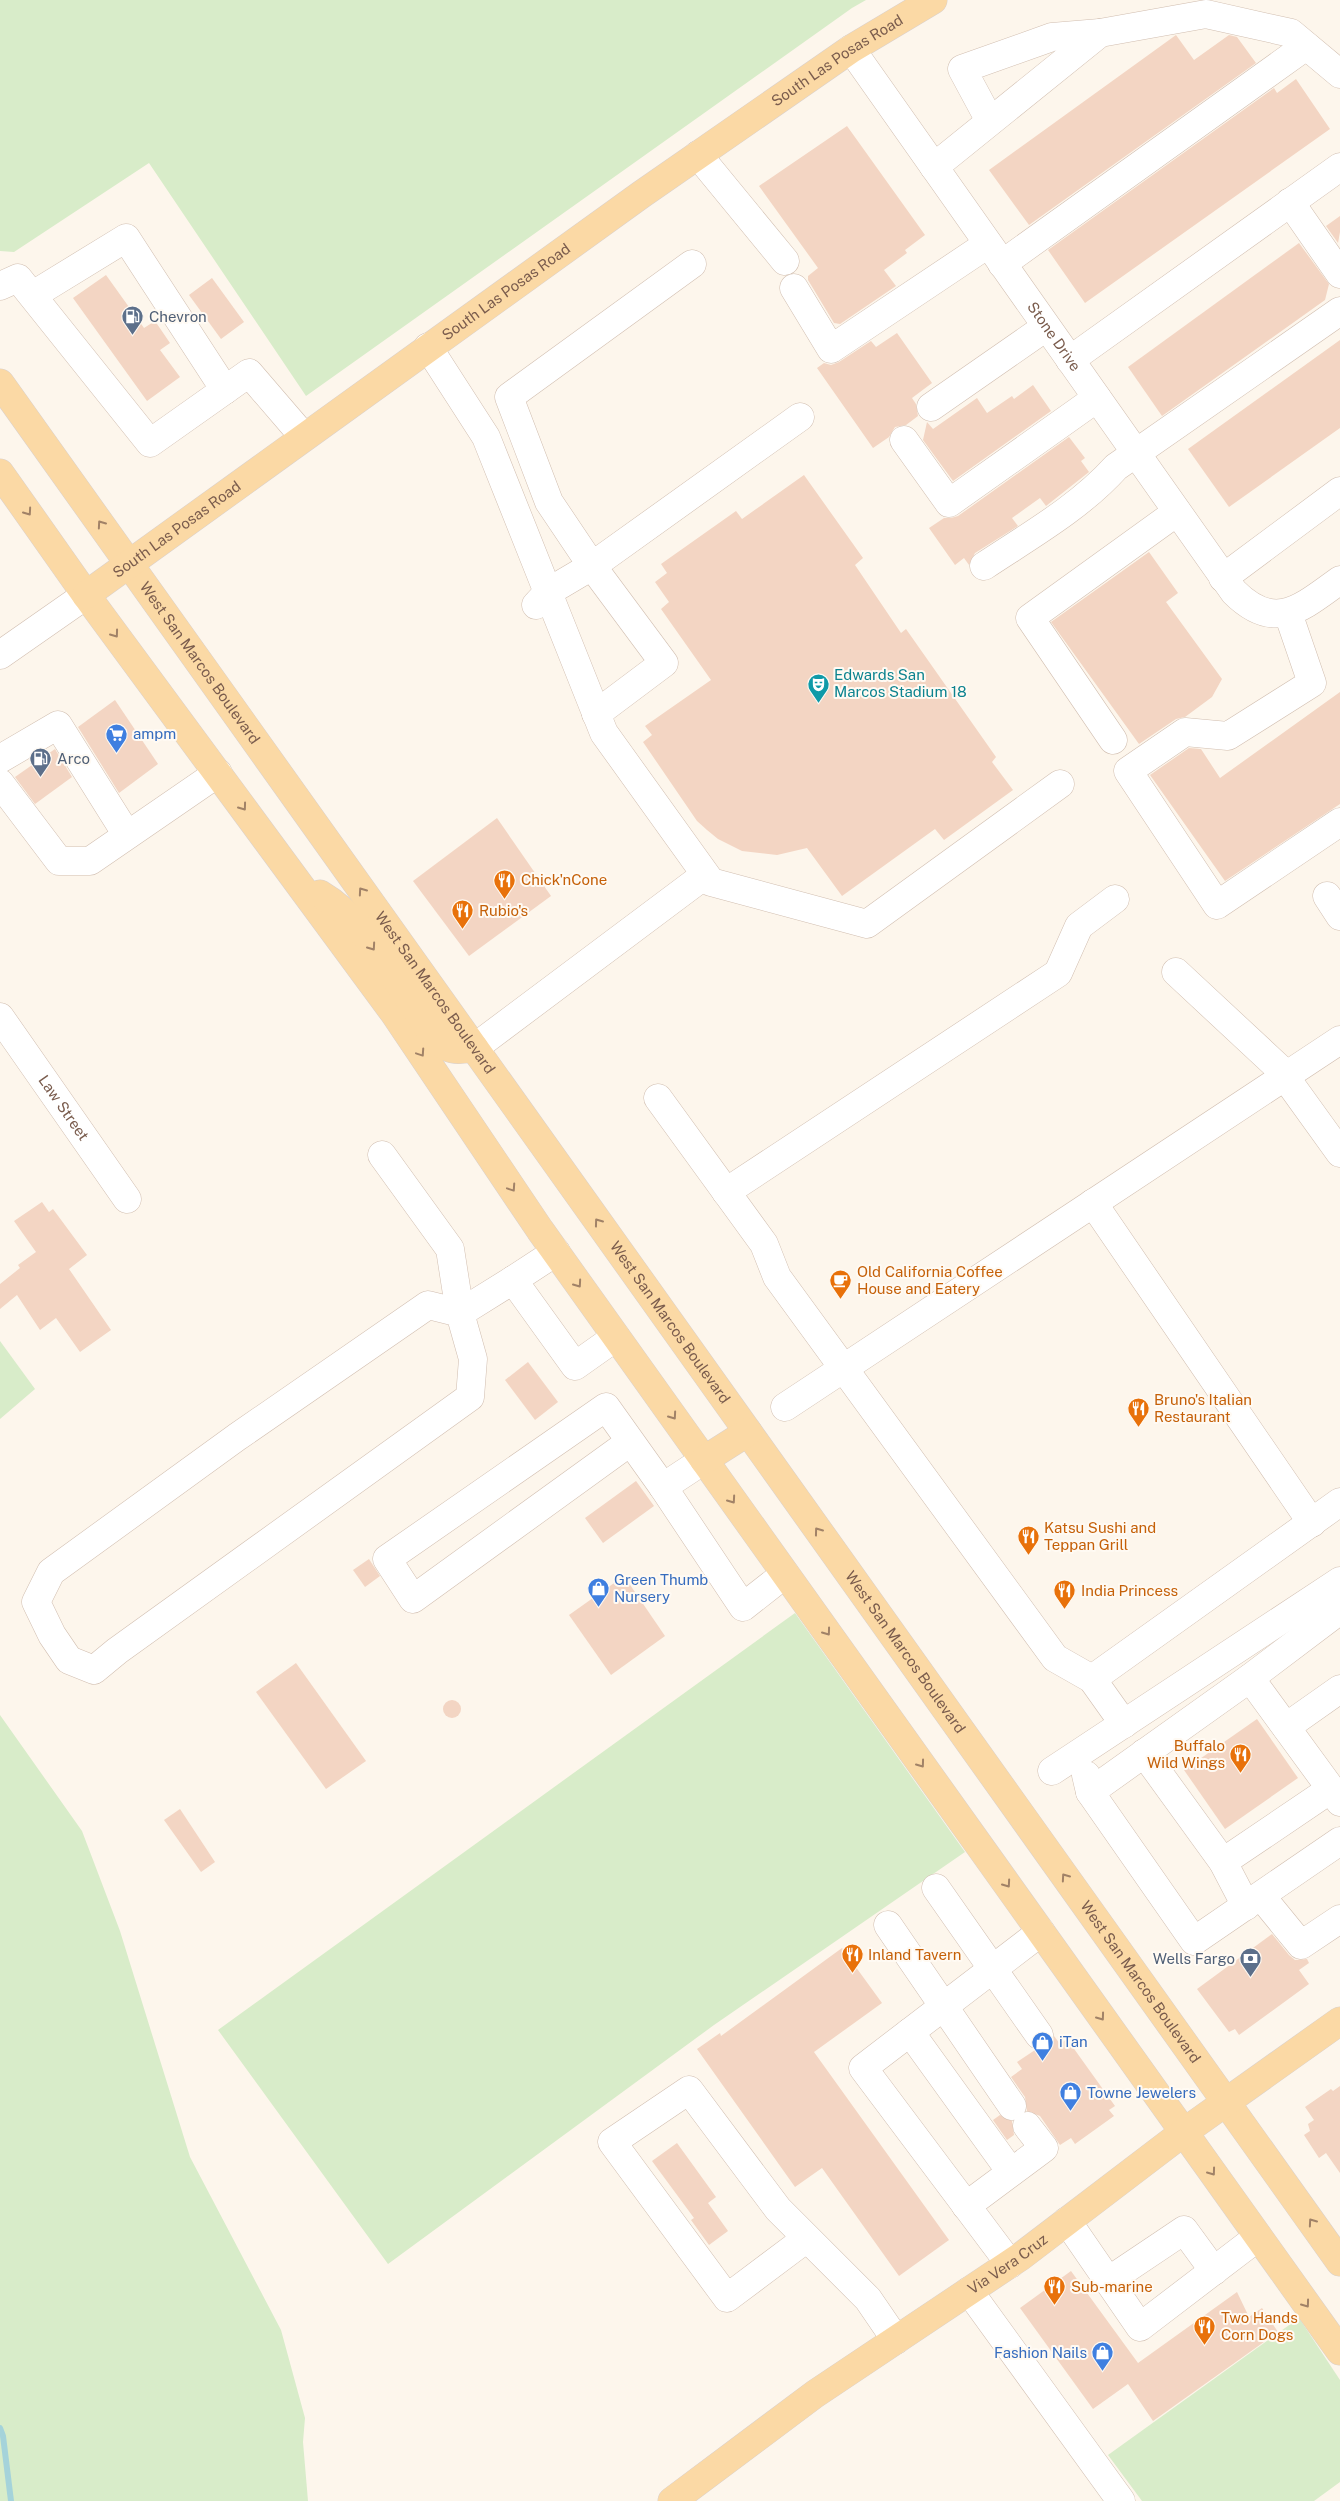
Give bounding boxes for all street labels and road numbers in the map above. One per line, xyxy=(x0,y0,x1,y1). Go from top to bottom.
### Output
street label: South Las Posas Road xyxy=(768,11,906,110)
street label: South Las Posas Road xyxy=(439,240,573,343)
street label: Stone Drive xyxy=(1024,299,1084,374)
street label: South Las Posas Road xyxy=(109,477,244,581)
street label: West San Marcos Boulevard xyxy=(137,578,264,747)
street label: West San Marcos Boulevard xyxy=(372,908,499,1077)
street label: Law Street xyxy=(35,1072,93,1144)
street label: West San Marcos Boulevard xyxy=(607,1238,734,1407)
street label: West San Marcos Boulevard xyxy=(842,1568,969,1736)
street label: West San Marcos Boulevard xyxy=(1077,1897,1204,2066)
street label: Via Vera Cruz xyxy=(965,2230,1051,2297)

